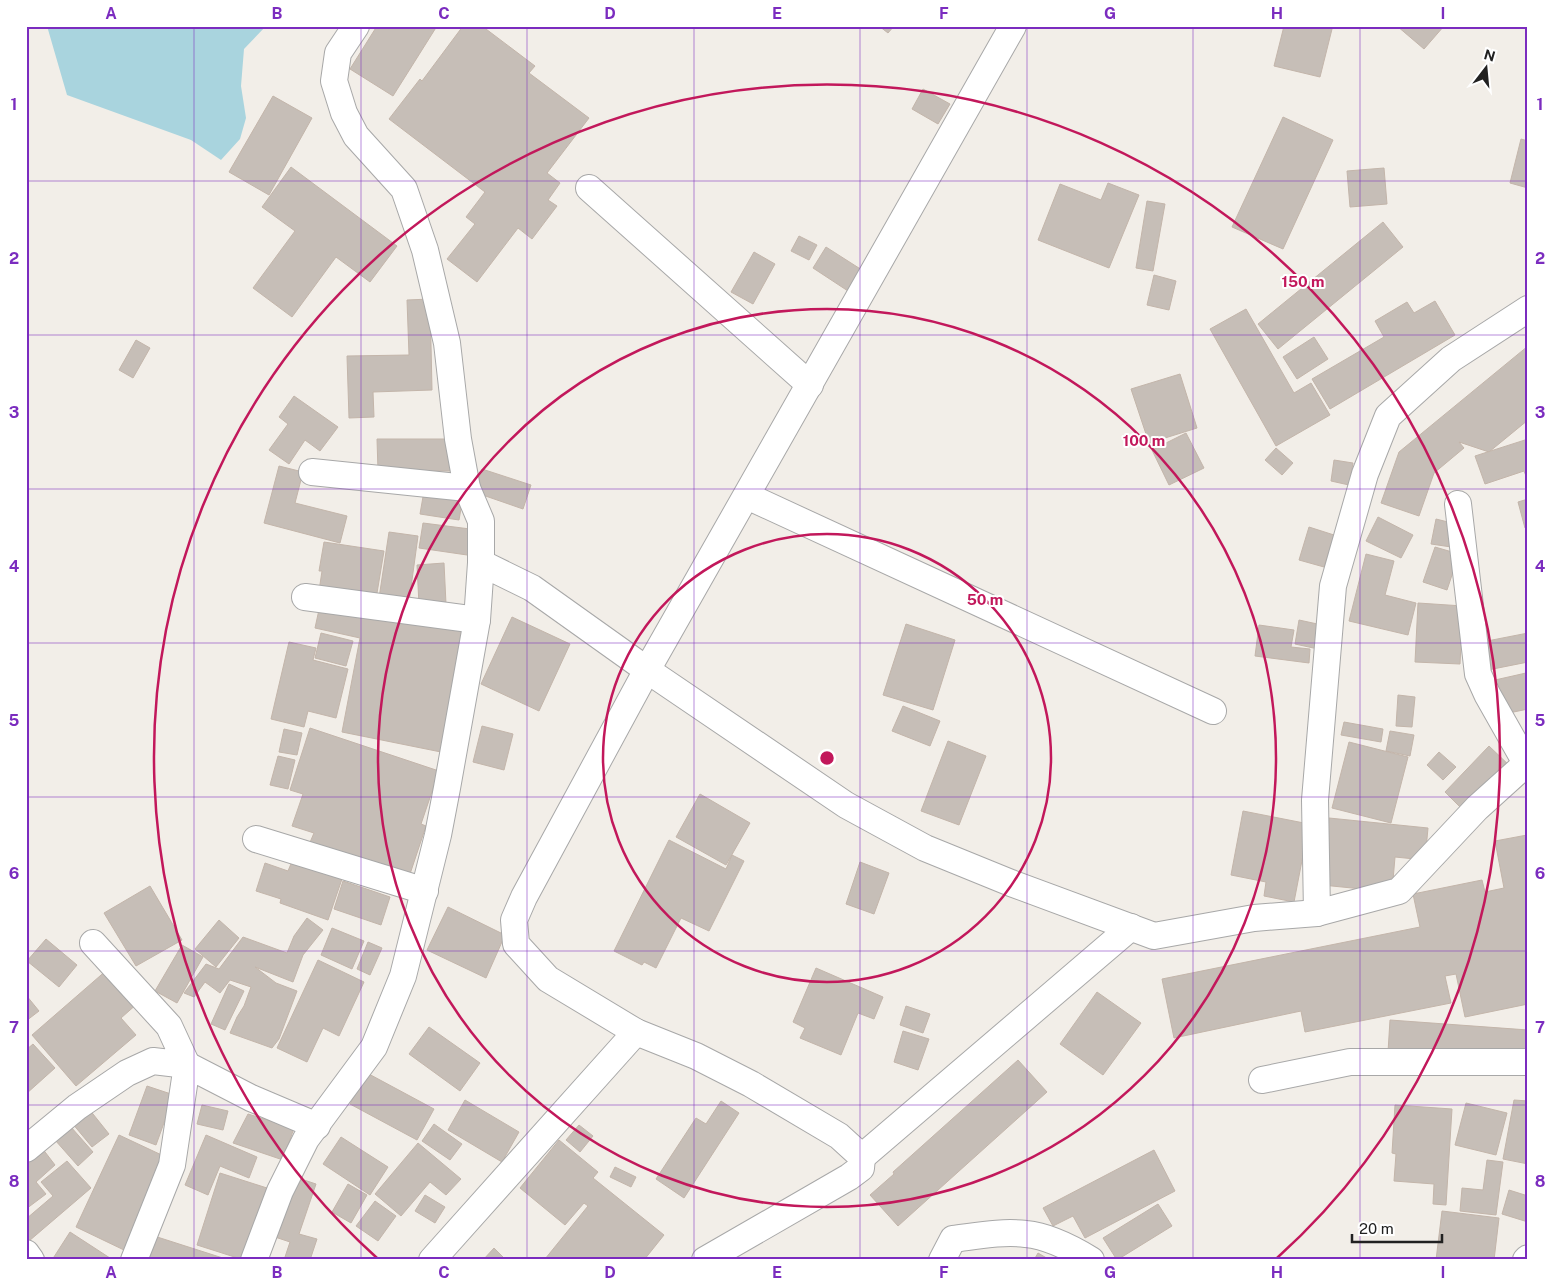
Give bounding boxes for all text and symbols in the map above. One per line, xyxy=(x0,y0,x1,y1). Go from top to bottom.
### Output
text: A xyxy=(105,4,117,23)
text: B xyxy=(272,4,283,23)
text: C xyxy=(438,4,450,23)
text: D xyxy=(604,4,616,23)
text: E xyxy=(772,4,782,23)
text: F xyxy=(939,4,949,23)
text: G xyxy=(1104,4,1116,23)
text: H xyxy=(1271,4,1283,23)
text: I xyxy=(1441,4,1445,23)
north arrow xyxy=(1462,42,1512,92)
text: N xyxy=(1482,46,1497,65)
text: 1 xyxy=(11,95,17,114)
text: 1 xyxy=(1537,95,1543,114)
text: 2 xyxy=(9,249,19,268)
text: 2 xyxy=(1535,249,1545,268)
text: 150 m xyxy=(1281,273,1325,290)
text: 3 xyxy=(9,403,19,422)
text: 3 xyxy=(1535,403,1545,422)
text: 100 m xyxy=(1123,432,1165,449)
text: 4 xyxy=(9,557,20,576)
text: 4 xyxy=(1535,557,1546,576)
text: 50 m xyxy=(967,591,1003,608)
text: 5 xyxy=(9,711,20,730)
text: 5 xyxy=(1535,711,1546,730)
centre of rings xyxy=(818,749,836,767)
text: 6 xyxy=(9,864,19,883)
text: 6 xyxy=(1535,864,1545,883)
text: 7 xyxy=(9,1018,19,1037)
text: 7 xyxy=(1535,1018,1545,1037)
text: 8 xyxy=(9,1172,20,1191)
text: 8 xyxy=(1535,1172,1546,1191)
scale bar xyxy=(1352,1211,1442,1243)
text: 20 m xyxy=(1359,1220,1394,1237)
text: A xyxy=(105,1263,117,1282)
text: B xyxy=(272,1263,283,1282)
text: C xyxy=(438,1263,450,1282)
text: D xyxy=(604,1263,616,1282)
text: E xyxy=(772,1263,782,1282)
text: F xyxy=(939,1263,949,1282)
text: G xyxy=(1104,1263,1116,1282)
text: H xyxy=(1271,1263,1283,1282)
text: I xyxy=(1441,1263,1445,1282)

